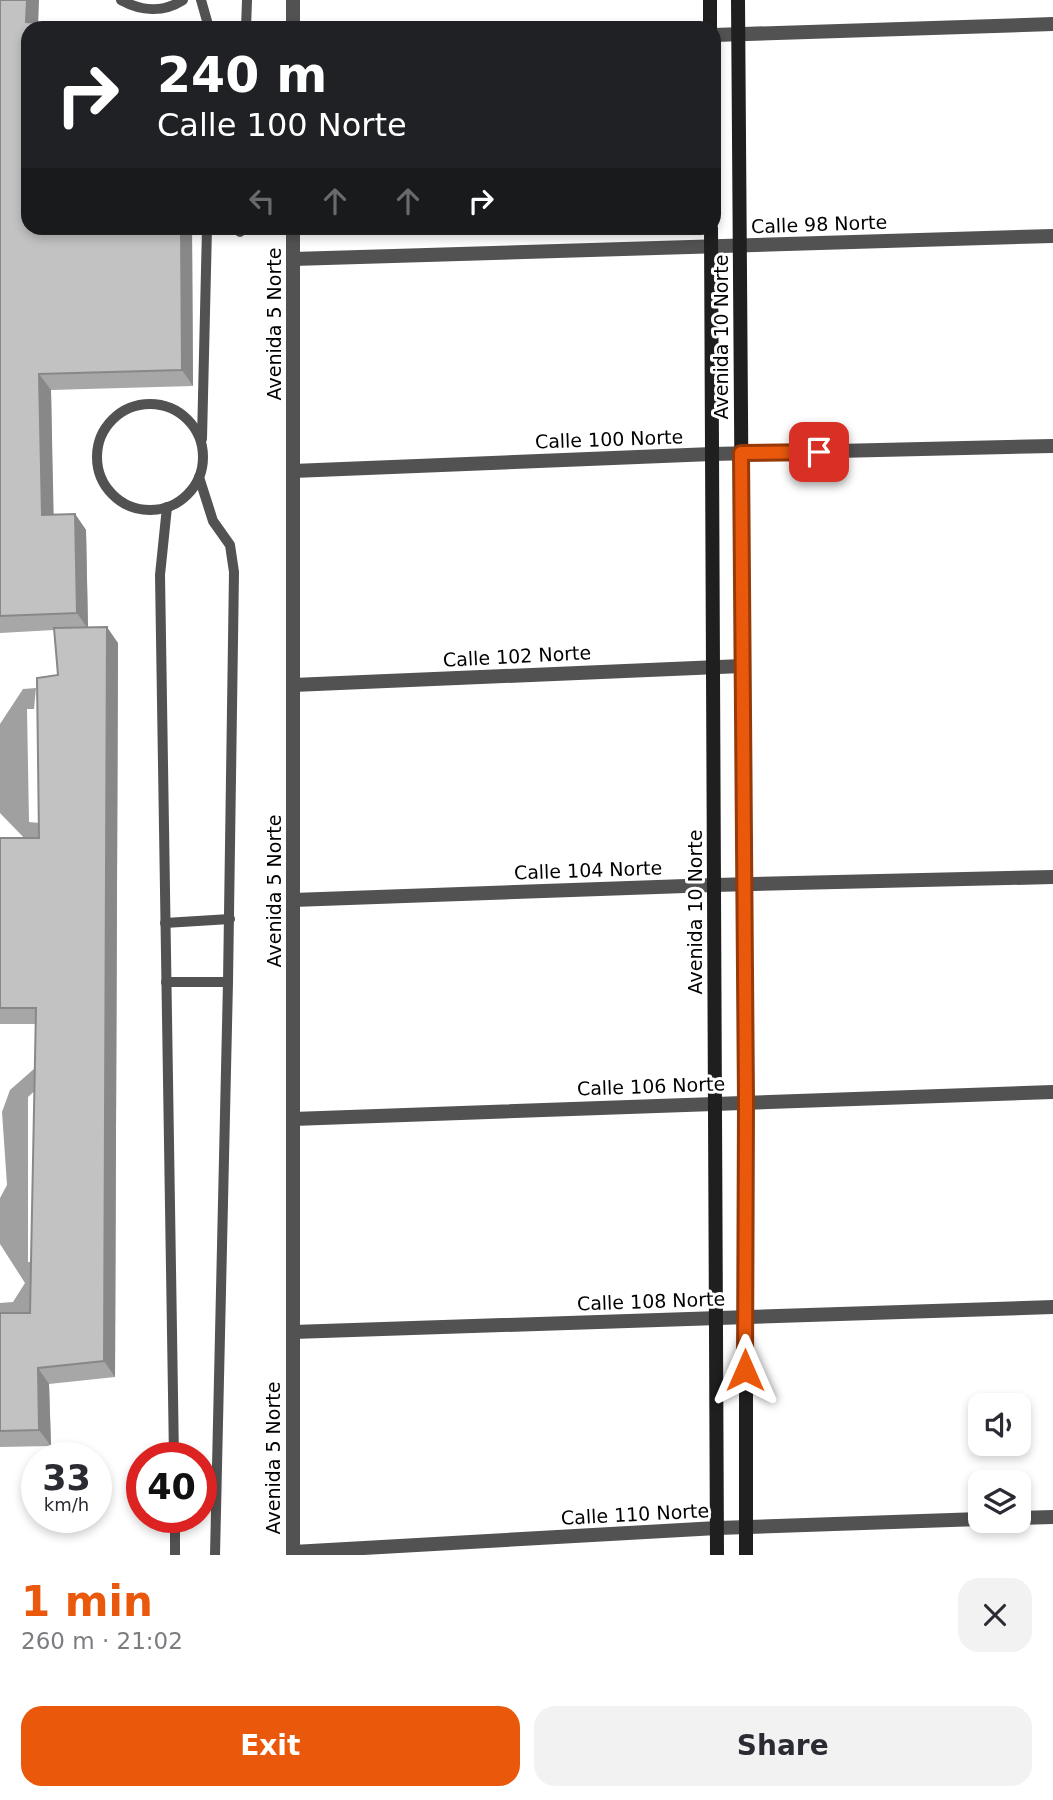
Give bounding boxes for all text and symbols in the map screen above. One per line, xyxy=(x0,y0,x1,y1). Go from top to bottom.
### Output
text: 240 m xyxy=(157,47,327,104)
icon: right xyxy=(42,49,133,140)
text: Calle 100 Norte xyxy=(157,106,407,144)
icon: left xyxy=(243,182,281,220)
icon: ahead xyxy=(316,182,354,220)
icon: ahead xyxy=(389,182,427,220)
icon: right xyxy=(462,182,500,220)
street label: Calle 98 Norte xyxy=(751,211,887,237)
street label: Avenida 5 Norte xyxy=(263,248,285,400)
street label: Avenida 10 Norte xyxy=(710,255,732,419)
pin xyxy=(789,422,849,482)
street label: Calle 100 Norte xyxy=(535,425,683,453)
icon: arrive xyxy=(800,433,838,471)
street label: Calle 102 Norte xyxy=(442,641,592,671)
street label: Avenida 5 Norte xyxy=(263,815,285,967)
street label: Avenida 10 Norte xyxy=(684,830,706,994)
street label: Calle 104 Norte xyxy=(514,856,662,884)
street label: Calle 106 Norte xyxy=(577,1072,725,1100)
street label: Calle 108 Norte xyxy=(577,1287,725,1315)
position arrow xyxy=(708,1333,782,1407)
street label: Avenida 5 Norte xyxy=(262,1382,284,1534)
map controls xyxy=(968,1393,1031,1533)
button: sound xyxy=(968,1393,1031,1456)
speed limit sign: 40 xyxy=(126,1442,217,1533)
text: 33 xyxy=(42,1458,91,1498)
button: layers xyxy=(968,1470,1031,1533)
text: km/h xyxy=(44,1494,89,1515)
street label: Calle 110 Norte xyxy=(560,1499,710,1529)
text: 1 min xyxy=(21,1577,153,1626)
button: close xyxy=(958,1578,1032,1652)
text: 260 m · 21:02 xyxy=(21,1628,183,1654)
button: Exit xyxy=(21,1706,520,1786)
button: Share xyxy=(534,1706,1032,1786)

